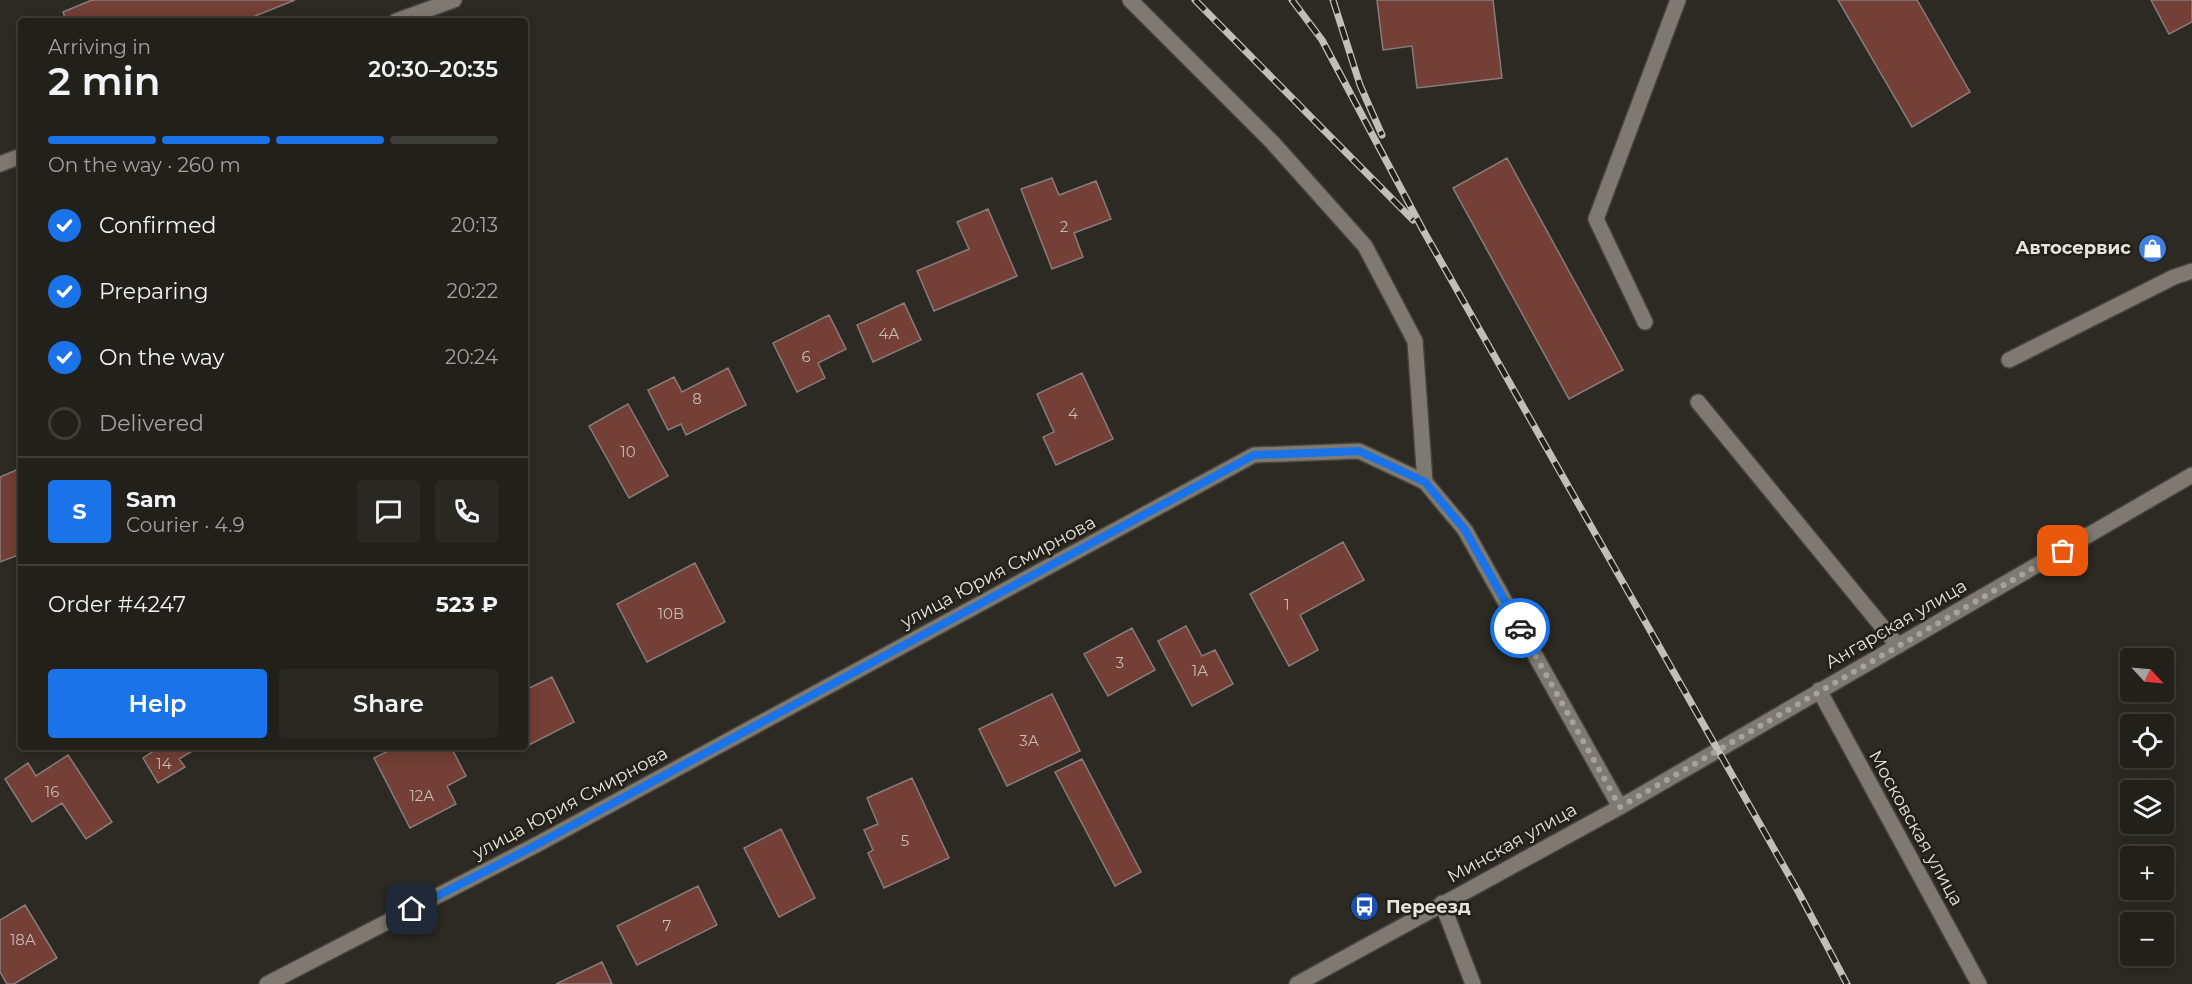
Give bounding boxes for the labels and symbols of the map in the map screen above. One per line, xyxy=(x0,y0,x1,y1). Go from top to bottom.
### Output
house number: 2 xyxy=(1060,217,1068,236)
shop icon: Автосервис xyxy=(2136,232,2168,264)
place label: Автосервис xyxy=(2015,237,2131,259)
house number: 4А xyxy=(878,324,900,343)
house number: 6 xyxy=(801,347,811,366)
house number: 8 xyxy=(692,389,702,408)
house number: 4 xyxy=(1068,404,1078,423)
house number: 10 xyxy=(620,442,636,461)
street label: улица Юрия Смирнова xyxy=(896,511,1099,633)
pin xyxy=(2037,525,2088,576)
street label: Ангарская улица xyxy=(1821,575,1971,673)
house number: 1 xyxy=(1284,595,1290,614)
courier xyxy=(1490,598,1550,658)
house number: 10В xyxy=(658,604,684,623)
north arrow xyxy=(2120,648,2174,702)
house number: 3 xyxy=(1116,653,1124,672)
house number: 1А xyxy=(1192,661,1208,680)
house number: 3А xyxy=(1019,731,1039,750)
street label: улица Юрия Смирнова xyxy=(468,742,671,864)
street label: Московская улица xyxy=(1864,746,1968,910)
house number: 14 xyxy=(156,754,172,773)
house number: 16 xyxy=(45,782,59,801)
house number: 12А xyxy=(409,786,435,805)
street label: Минская улица xyxy=(1443,798,1581,888)
house number: 5 xyxy=(901,831,909,850)
pin xyxy=(386,883,437,934)
bus stop icon: Переезд xyxy=(1349,891,1381,923)
place label: Переезд xyxy=(1386,896,1471,918)
house number: 7 xyxy=(663,916,672,935)
house number: 18А xyxy=(10,930,36,949)

